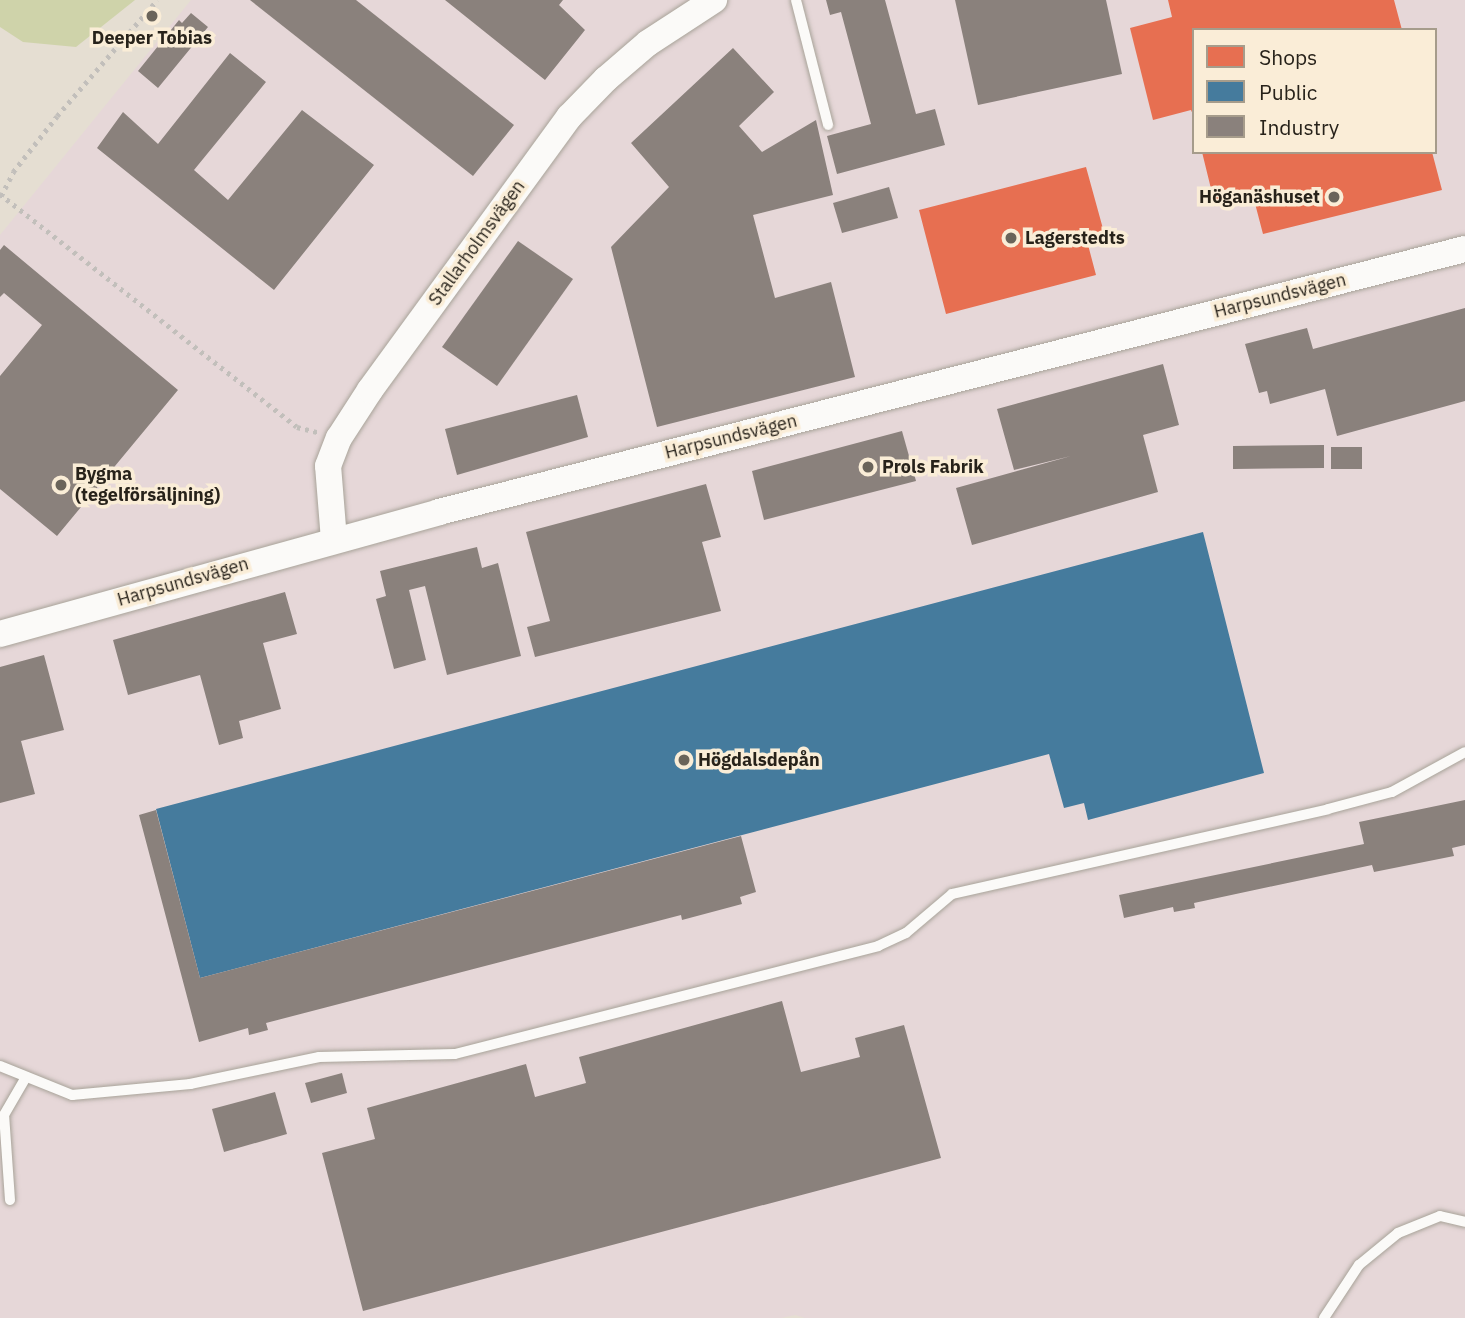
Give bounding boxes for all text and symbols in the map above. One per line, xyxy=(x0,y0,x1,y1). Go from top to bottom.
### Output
marker: Deeper Tobias xyxy=(144,8,160,24)
place label: Deeper Tobias xyxy=(92,27,212,49)
legend xyxy=(1192,28,1437,154)
text: Shops xyxy=(1259,43,1317,71)
text: Public xyxy=(1259,78,1317,106)
text: Industry xyxy=(1259,113,1339,141)
street label: Stallarholmsvägen xyxy=(424,176,530,310)
place label: Höganäshuset xyxy=(1199,186,1320,208)
marker: Höganäshuset xyxy=(1326,189,1342,205)
place label: Lagerstedts xyxy=(1025,227,1125,249)
marker: Lagerstedts xyxy=(1003,230,1019,246)
street label: Harpsundsvägen xyxy=(1212,269,1348,323)
street label: Harpsundsvägen xyxy=(663,410,799,464)
place label: Prols Fabrik xyxy=(882,456,984,478)
marker: Prols Fabrik xyxy=(860,459,876,475)
place label: Bygma (tegelförsäljning) xyxy=(75,464,220,506)
marker: Bygma (tegelförsäljning) xyxy=(53,477,69,493)
street label: Harpsundsvägen xyxy=(115,553,251,611)
place label: Högdalsdepån xyxy=(698,749,820,771)
marker: Högdalsdepån xyxy=(676,752,692,768)

